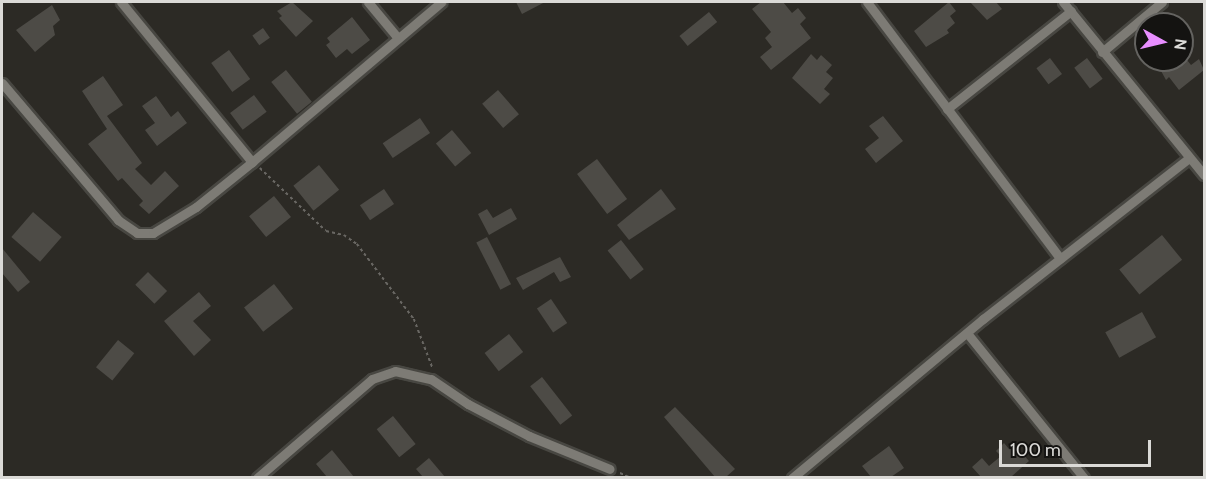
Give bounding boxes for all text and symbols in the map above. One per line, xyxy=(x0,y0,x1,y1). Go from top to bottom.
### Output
north arrow xyxy=(1134,12,1194,72)
text: N xyxy=(1170,37,1191,51)
scale bar xyxy=(1002,428,1154,466)
text: 100 m xyxy=(1010,439,1061,461)

